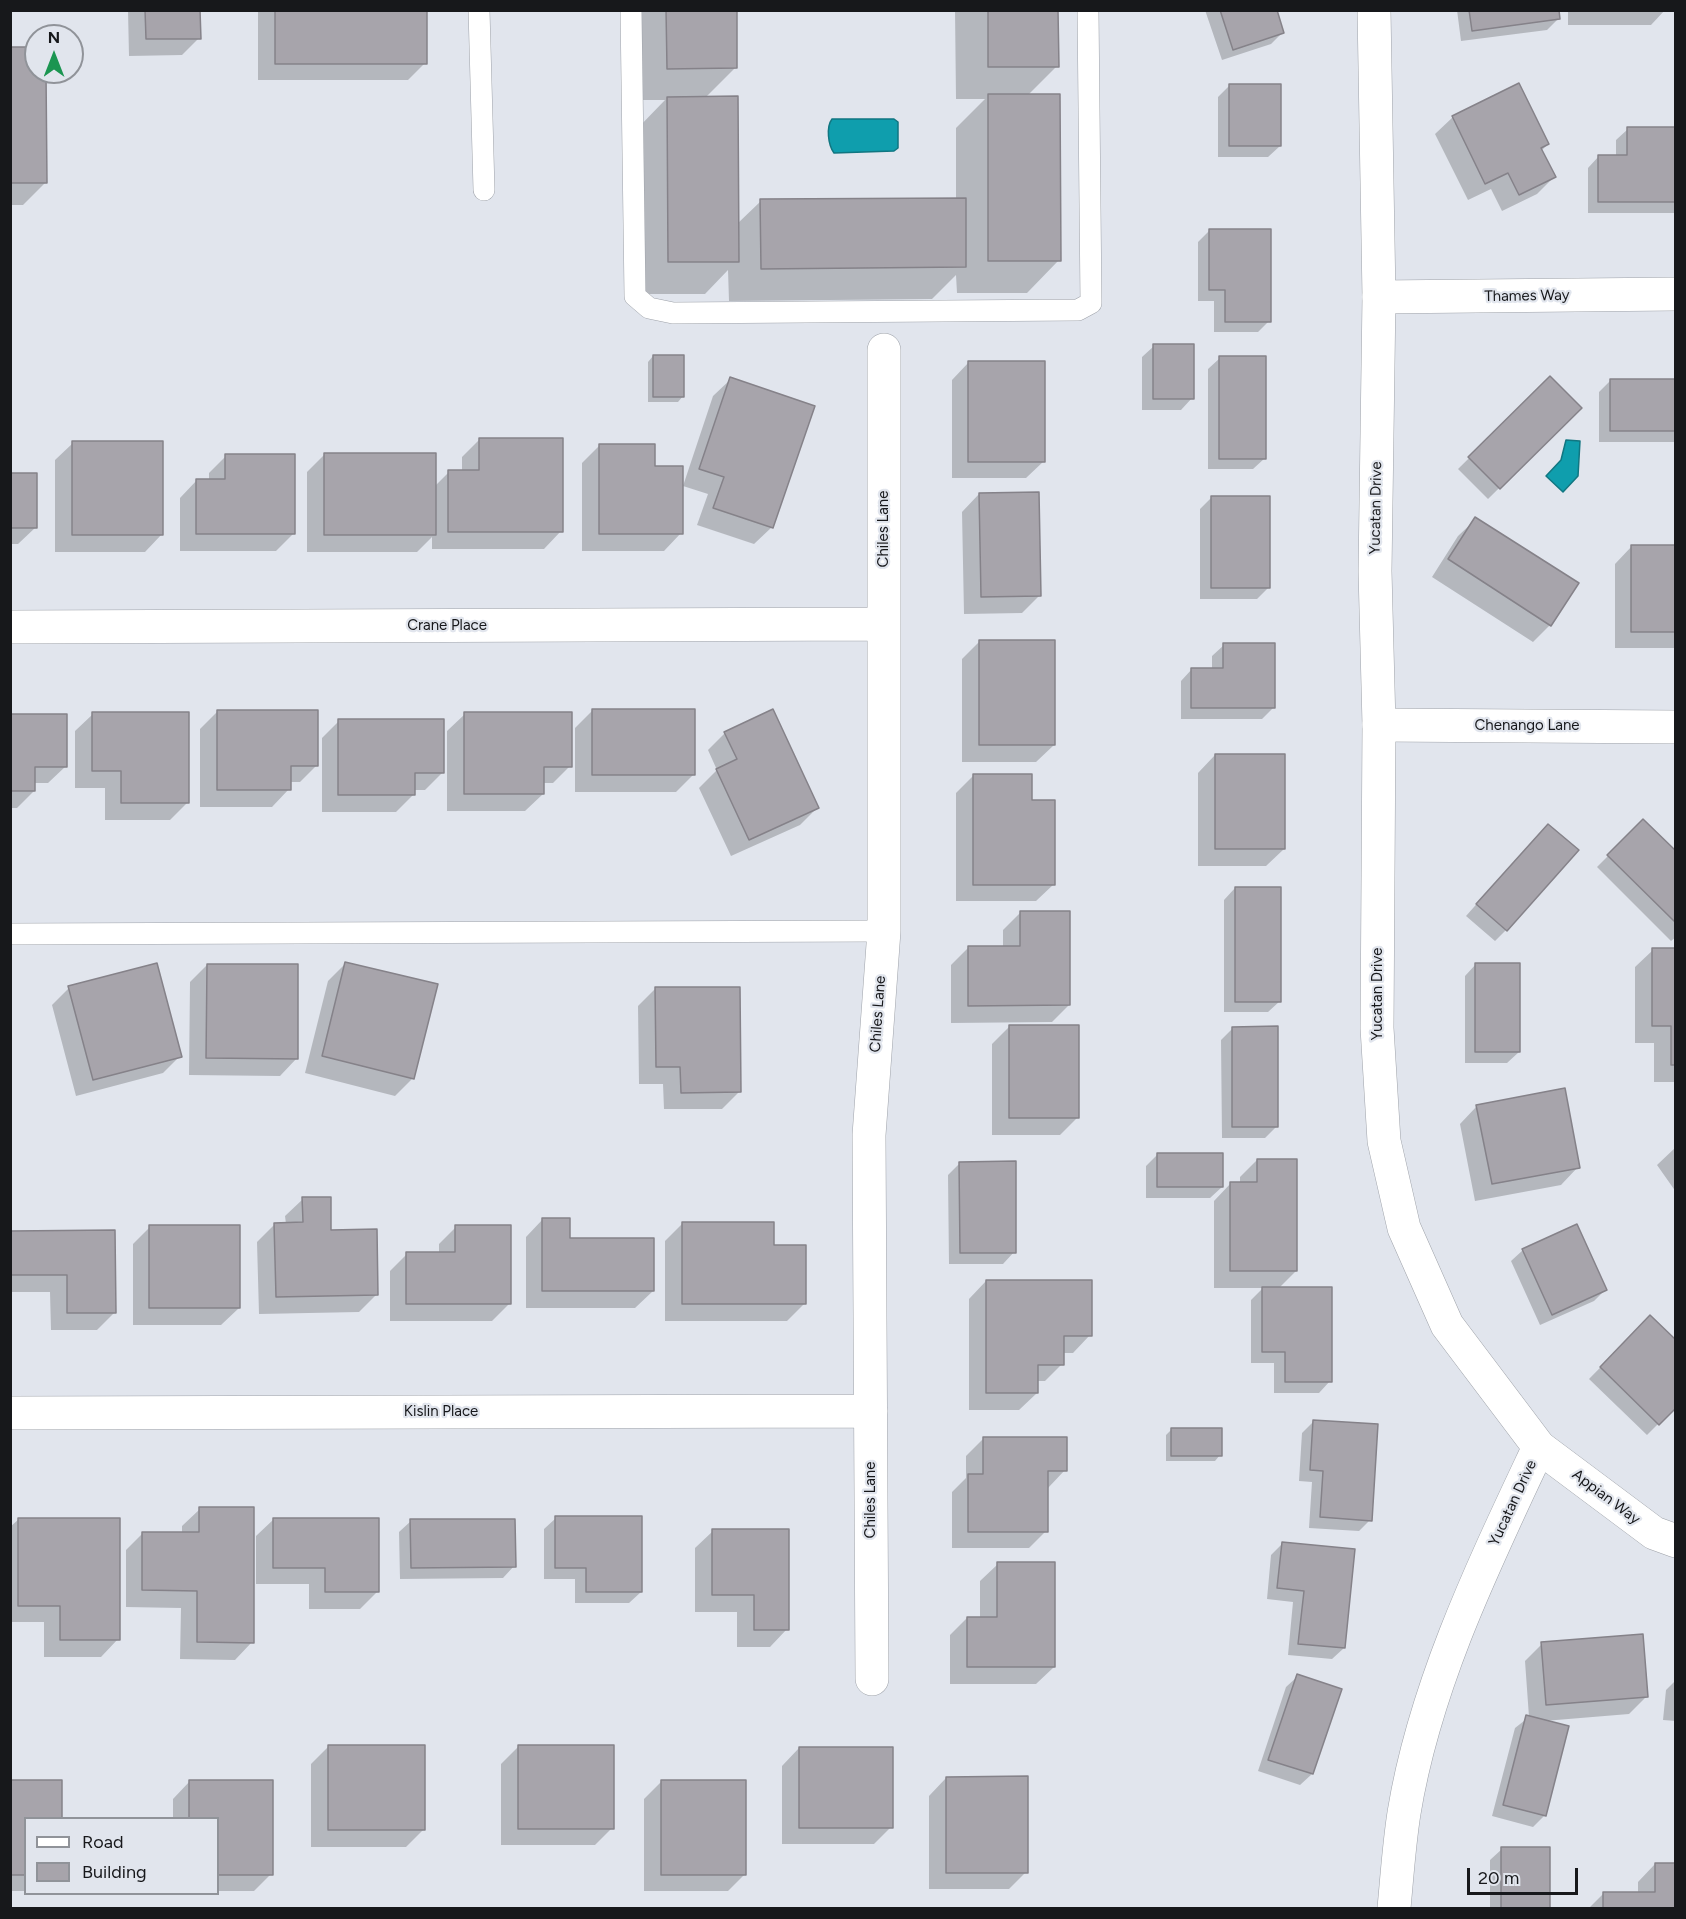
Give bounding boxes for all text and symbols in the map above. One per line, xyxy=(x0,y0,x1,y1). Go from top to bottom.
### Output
north arrow xyxy=(24,24,84,84)
text: N xyxy=(48,28,60,47)
street label: Thames Way xyxy=(1484,286,1570,306)
street label: Yucatan Drive xyxy=(1366,461,1386,555)
street label: Chiles Lane xyxy=(875,491,893,567)
street label: Crane Place xyxy=(407,617,487,635)
street label: Chenango Lane xyxy=(1475,717,1579,735)
street label: Yucatan Drive xyxy=(1369,948,1387,1040)
street label: Chiles Lane xyxy=(866,975,890,1053)
street label: Kislin Place xyxy=(404,1403,478,1421)
street label: Yucatan Drive xyxy=(1485,1457,1541,1549)
street label: Chiles Lane xyxy=(862,1462,880,1538)
street label: Appian Way xyxy=(1569,1466,1643,1528)
legend xyxy=(24,1817,219,1895)
text: Road xyxy=(82,1831,123,1853)
scale bar xyxy=(1470,1856,1581,1894)
text: Building xyxy=(82,1861,147,1883)
text: 20 m xyxy=(1478,1867,1519,1889)

